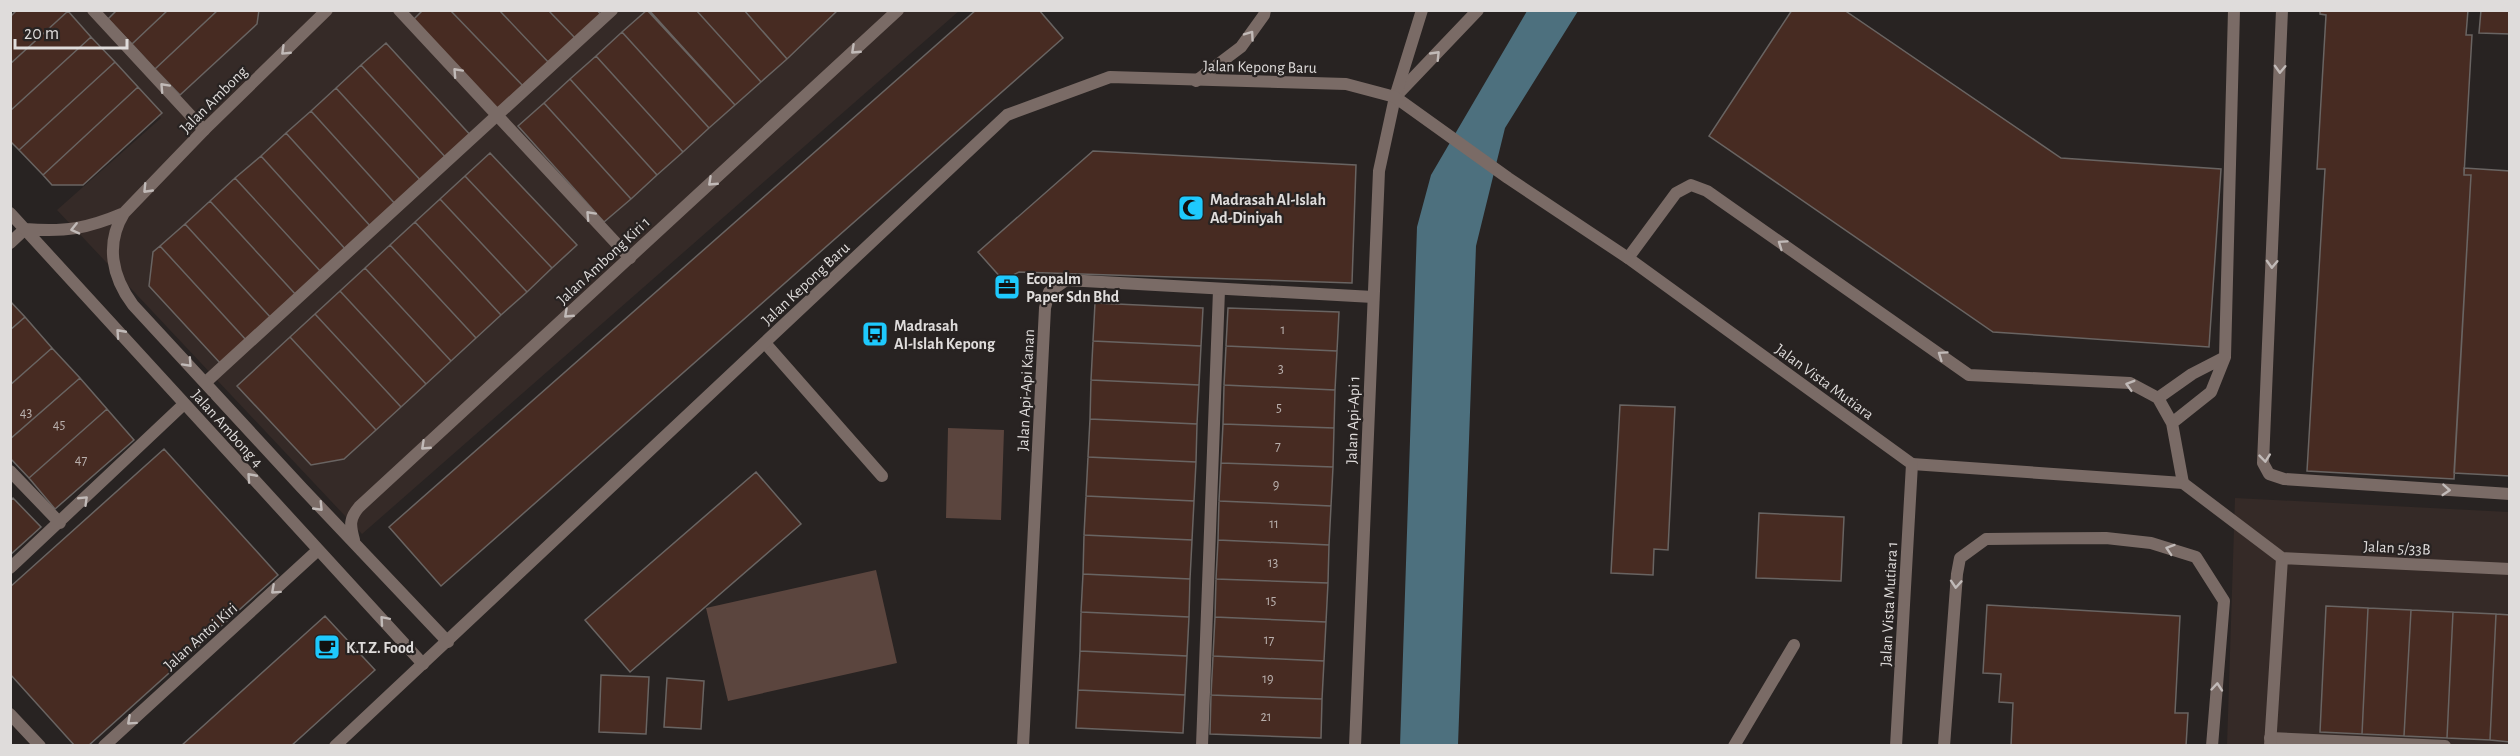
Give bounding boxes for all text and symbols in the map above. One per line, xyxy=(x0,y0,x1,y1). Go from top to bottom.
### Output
scale bar xyxy=(15,12,128,50)
text: 20 m xyxy=(24,25,59,43)
one-way arrow xyxy=(1243,31,1254,42)
one-way arrow xyxy=(852,43,862,54)
one-way arrow xyxy=(281,44,292,55)
one-way arrow xyxy=(1429,52,1440,62)
street label: Jalan Kepong Baru xyxy=(1203,58,1317,76)
street label: Jalan Ambong xyxy=(177,63,251,136)
one-way arrow xyxy=(2273,64,2286,73)
one-way arrow xyxy=(453,69,464,79)
one-way arrow xyxy=(160,83,171,94)
one-way arrow xyxy=(708,175,719,186)
one-way arrow xyxy=(143,182,154,192)
place label: Madrasah Al-Islah Ad-Diniyah xyxy=(1210,192,1326,227)
mosque icon: Madrasah Al-Islah Ad-Diniyah xyxy=(1176,193,1206,223)
one-way arrow xyxy=(586,211,597,221)
street label: Jalan Ambong Kiri 1 xyxy=(554,214,653,308)
one-way arrow xyxy=(71,221,81,234)
street label: Jalan Kepong Baru xyxy=(759,239,853,328)
one-way arrow xyxy=(1777,240,1788,251)
one-way arrow xyxy=(2265,259,2278,268)
place label: Ecopalm Paper Sdn Bhd xyxy=(1026,271,1120,305)
office icon: Ecopalm Paper Sdn Bhd xyxy=(992,272,1022,302)
one-way arrow xyxy=(565,307,575,318)
place label: Madrasah Al-Islah Kepong xyxy=(894,318,996,352)
bus stop icon: Madrasah Al-Islah Kepong xyxy=(860,319,890,349)
house number: 1 xyxy=(1281,323,1285,337)
street label: Jalan Api-Api Kanan xyxy=(1015,329,1037,452)
one-way arrow xyxy=(116,330,127,340)
street label: Jalan Vista Mutiara xyxy=(1772,341,1876,423)
one-way arrow xyxy=(1937,352,1948,363)
one-way arrow xyxy=(181,356,192,366)
house number: 3 xyxy=(1278,362,1284,376)
street label: Jalan Api-Api 1 xyxy=(1343,376,1363,464)
one-way arrow xyxy=(2125,380,2135,393)
street label: Jalan Ambong 4 xyxy=(188,387,266,471)
house number: 5 xyxy=(1276,401,1282,415)
house number: 43 xyxy=(20,406,32,420)
house number: 45 xyxy=(53,418,65,432)
one-way arrow xyxy=(421,439,432,450)
house number: 7 xyxy=(1275,439,1281,453)
house number: 47 xyxy=(75,453,87,467)
one-way arrow xyxy=(2258,453,2271,463)
one-way arrow xyxy=(247,474,258,484)
house number: 9 xyxy=(1273,478,1279,492)
one-way arrow xyxy=(2442,483,2451,496)
one-way arrow xyxy=(78,496,88,507)
one-way arrow xyxy=(312,499,323,510)
house number: 11 xyxy=(1269,517,1279,531)
street label: Jalan 5/33B xyxy=(2363,538,2431,558)
street label: Jalan Vista Mutiara 1 xyxy=(1878,541,1900,667)
one-way arrow xyxy=(2165,543,2176,556)
house number: 13 xyxy=(1268,556,1279,570)
one-way arrow xyxy=(1950,579,1963,588)
one-way arrow xyxy=(271,583,282,594)
house number: 15 xyxy=(1266,594,1276,608)
street label: Jalan Antoi Kiri xyxy=(161,600,240,674)
one-way arrow xyxy=(380,616,391,627)
cafe icon: K.T.Z. Food xyxy=(312,632,342,662)
house number: 17 xyxy=(1264,633,1274,647)
place label: K.T.Z. Food xyxy=(346,640,415,656)
house number: 19 xyxy=(1262,672,1274,686)
one-way arrow xyxy=(2210,683,2223,692)
house number: 21 xyxy=(1260,710,1272,724)
one-way arrow xyxy=(127,714,137,725)

